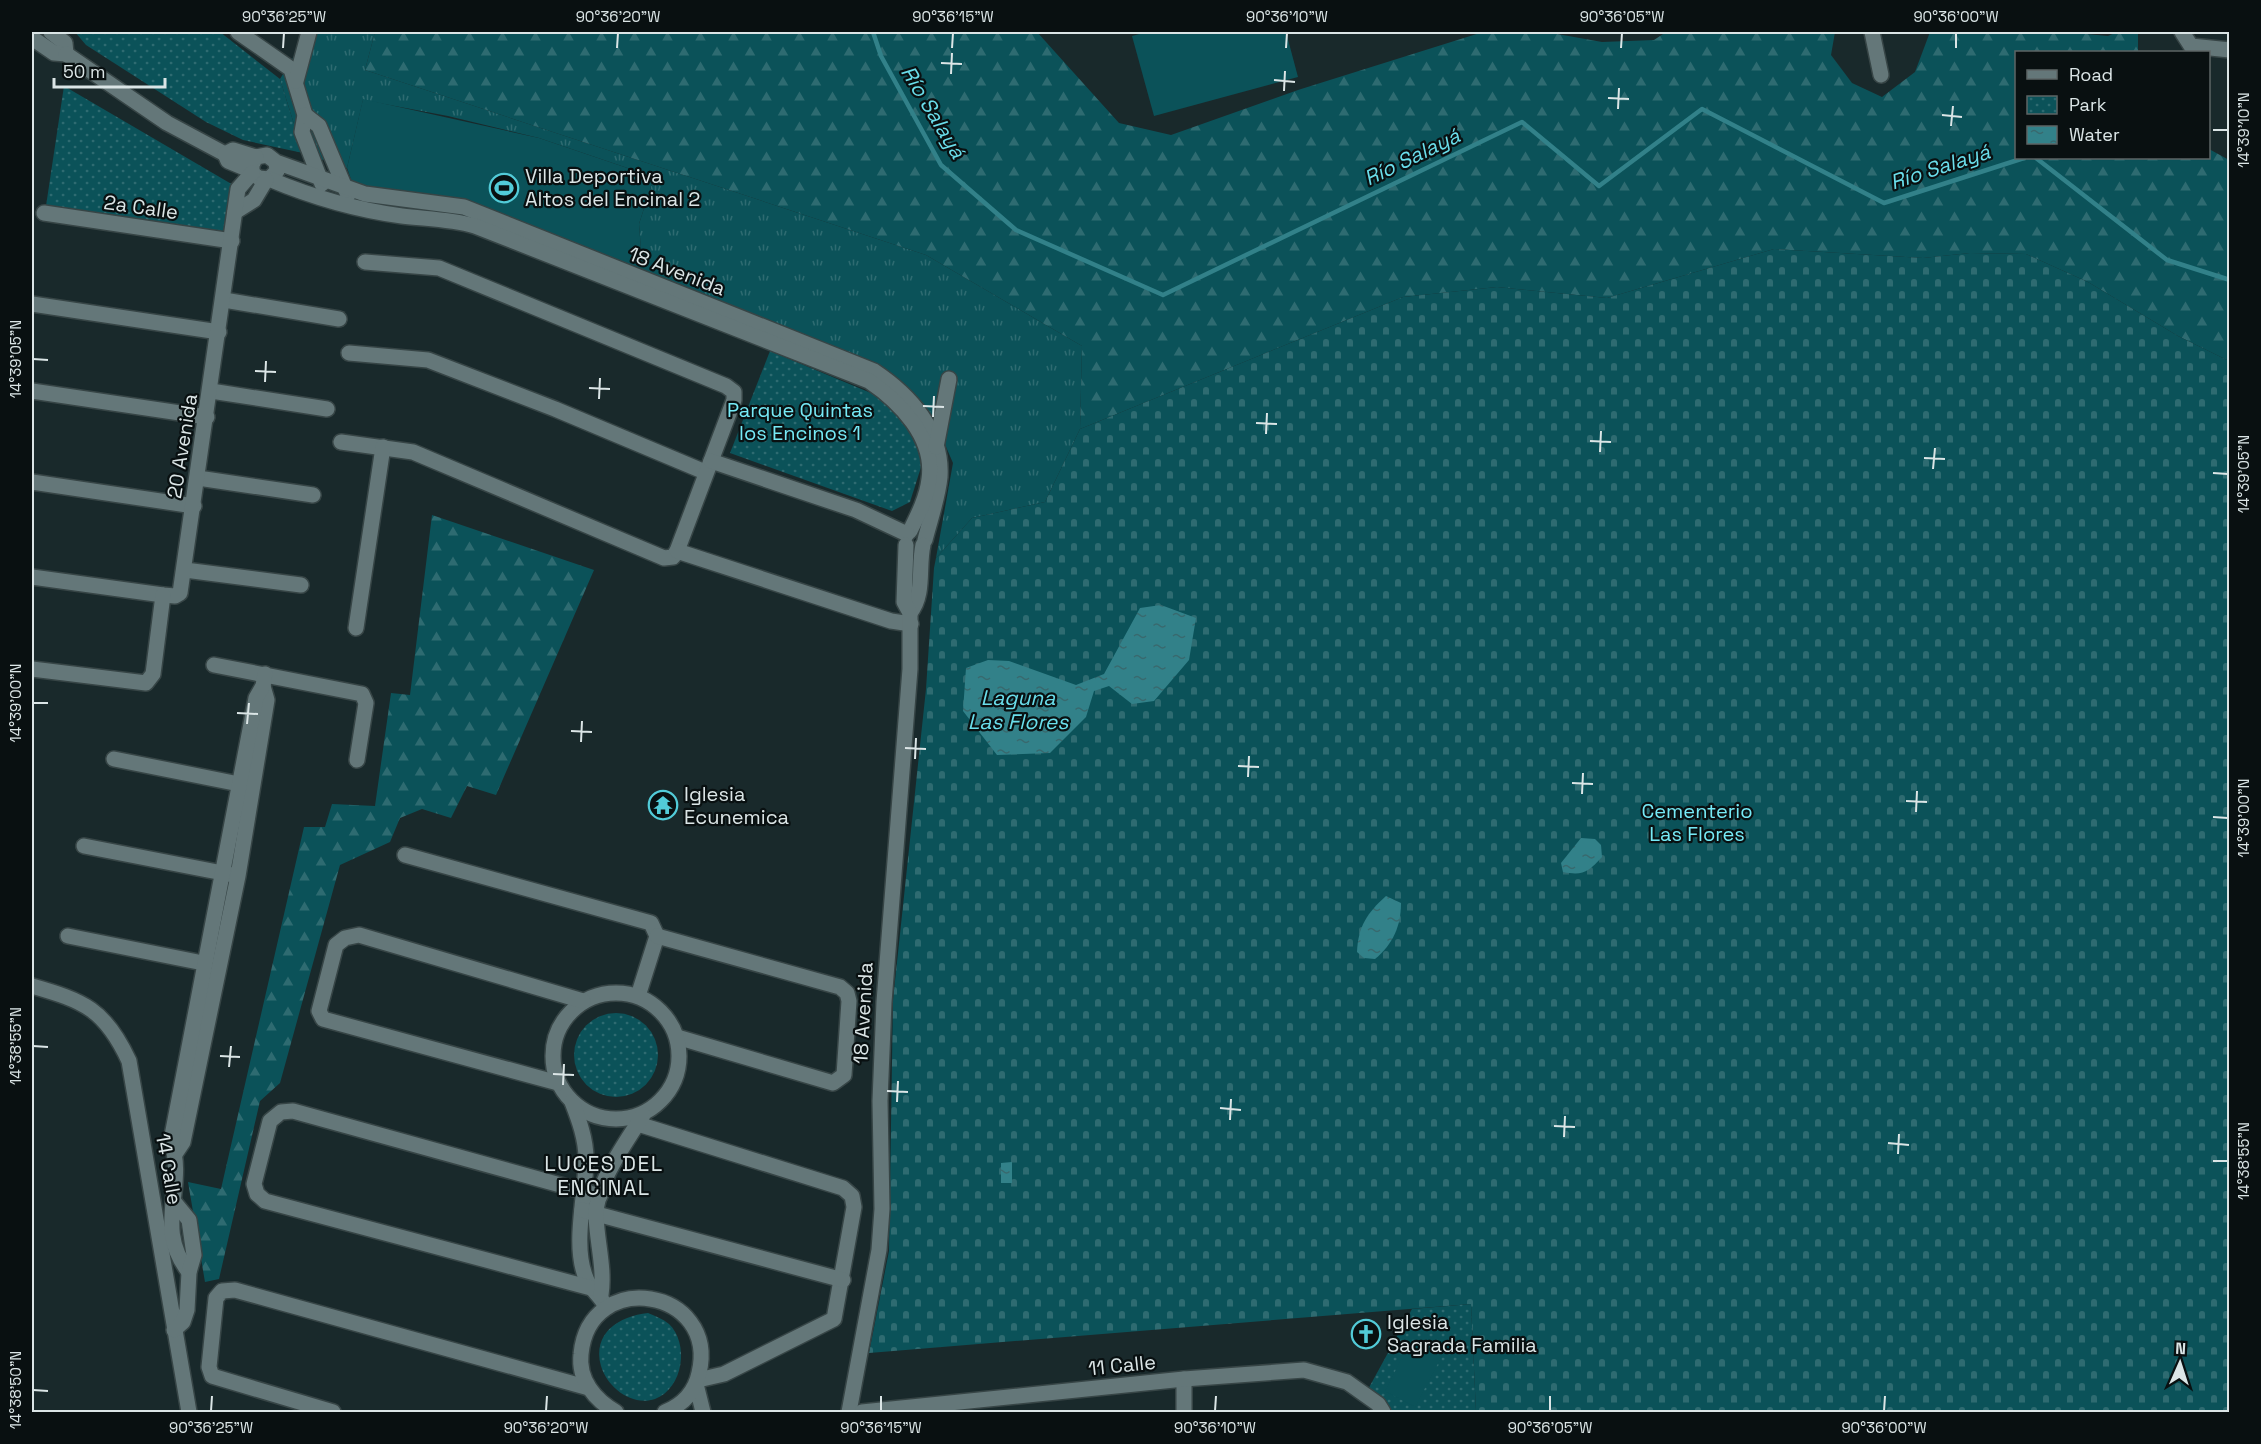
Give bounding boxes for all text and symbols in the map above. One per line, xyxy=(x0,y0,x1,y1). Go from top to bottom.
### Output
text: 90°36'25"W xyxy=(242,7,326,26)
text: 90°36'20"W xyxy=(576,7,660,26)
text: 90°36'15"W xyxy=(912,7,994,26)
text: 90°36'10"W xyxy=(1246,7,1328,26)
text: 90°36'05"W xyxy=(1580,7,1664,26)
text: 90°36'00"W xyxy=(1913,7,1999,26)
scale bar xyxy=(54,51,165,89)
legend xyxy=(2015,51,2210,159)
text: 50 m xyxy=(63,60,105,83)
water label: Río Salayá xyxy=(895,60,972,164)
text: Road xyxy=(2069,63,2113,86)
text: 14°39'10"N xyxy=(2234,92,2253,168)
text: Park xyxy=(2069,93,2107,116)
water label: Río Salayá xyxy=(1359,121,1465,191)
text: Water xyxy=(2069,123,2120,146)
water label: Río Salayá xyxy=(1886,137,1994,195)
place label: Villa Deportiva Altos del Encinal 2 xyxy=(525,163,700,212)
sports icon: Villa Deportiva Altos del Encinal 2 xyxy=(488,172,520,204)
street label: 2a Calle xyxy=(102,189,180,225)
street label: 18 Avenida xyxy=(625,241,729,301)
text: 14°39'05"N xyxy=(6,320,25,398)
street label: 20 Avenida xyxy=(161,392,203,500)
park label: Parque Quintas los Encinos 1 xyxy=(727,397,873,446)
text: 14°39'05"N xyxy=(2234,435,2253,513)
text: 14°39'00"N xyxy=(6,664,25,742)
water label: Laguna Las Flores xyxy=(968,684,1069,735)
text: 14°39'00"N xyxy=(2234,779,2253,857)
place label: Iglesia Ecunemica xyxy=(684,781,789,830)
temple icon: Iglesia Ecunemica xyxy=(647,789,679,821)
park label: Cementerio Las Flores xyxy=(1641,798,1753,847)
street label: 18 Avenida xyxy=(847,962,879,1064)
text: 14°38'55"N xyxy=(6,1007,25,1085)
text: 14°38'55"N xyxy=(2234,1122,2253,1200)
street label: 14 Calle xyxy=(150,1131,188,1207)
district label: LUCES DEL ENCINAL xyxy=(544,1150,664,1201)
place label: Iglesia Sagrada Familia xyxy=(1387,1309,1537,1358)
church icon: Iglesia Sagrada Familia xyxy=(1350,1318,1382,1350)
north arrow xyxy=(2150,1333,2210,1393)
text: N xyxy=(2175,1338,2187,1359)
street label: 11 Calle xyxy=(1087,1349,1157,1381)
text: 14°38'50"N xyxy=(6,1351,25,1429)
text: 90°36'25"W xyxy=(169,1418,253,1437)
text: 90°36'20"W xyxy=(504,1418,588,1437)
text: 90°36'15"W xyxy=(840,1418,922,1437)
text: 90°36'10"W xyxy=(1174,1418,1256,1437)
text: 90°36'05"W xyxy=(1508,1418,1592,1437)
text: 90°36'00"W xyxy=(1841,1418,1927,1437)

